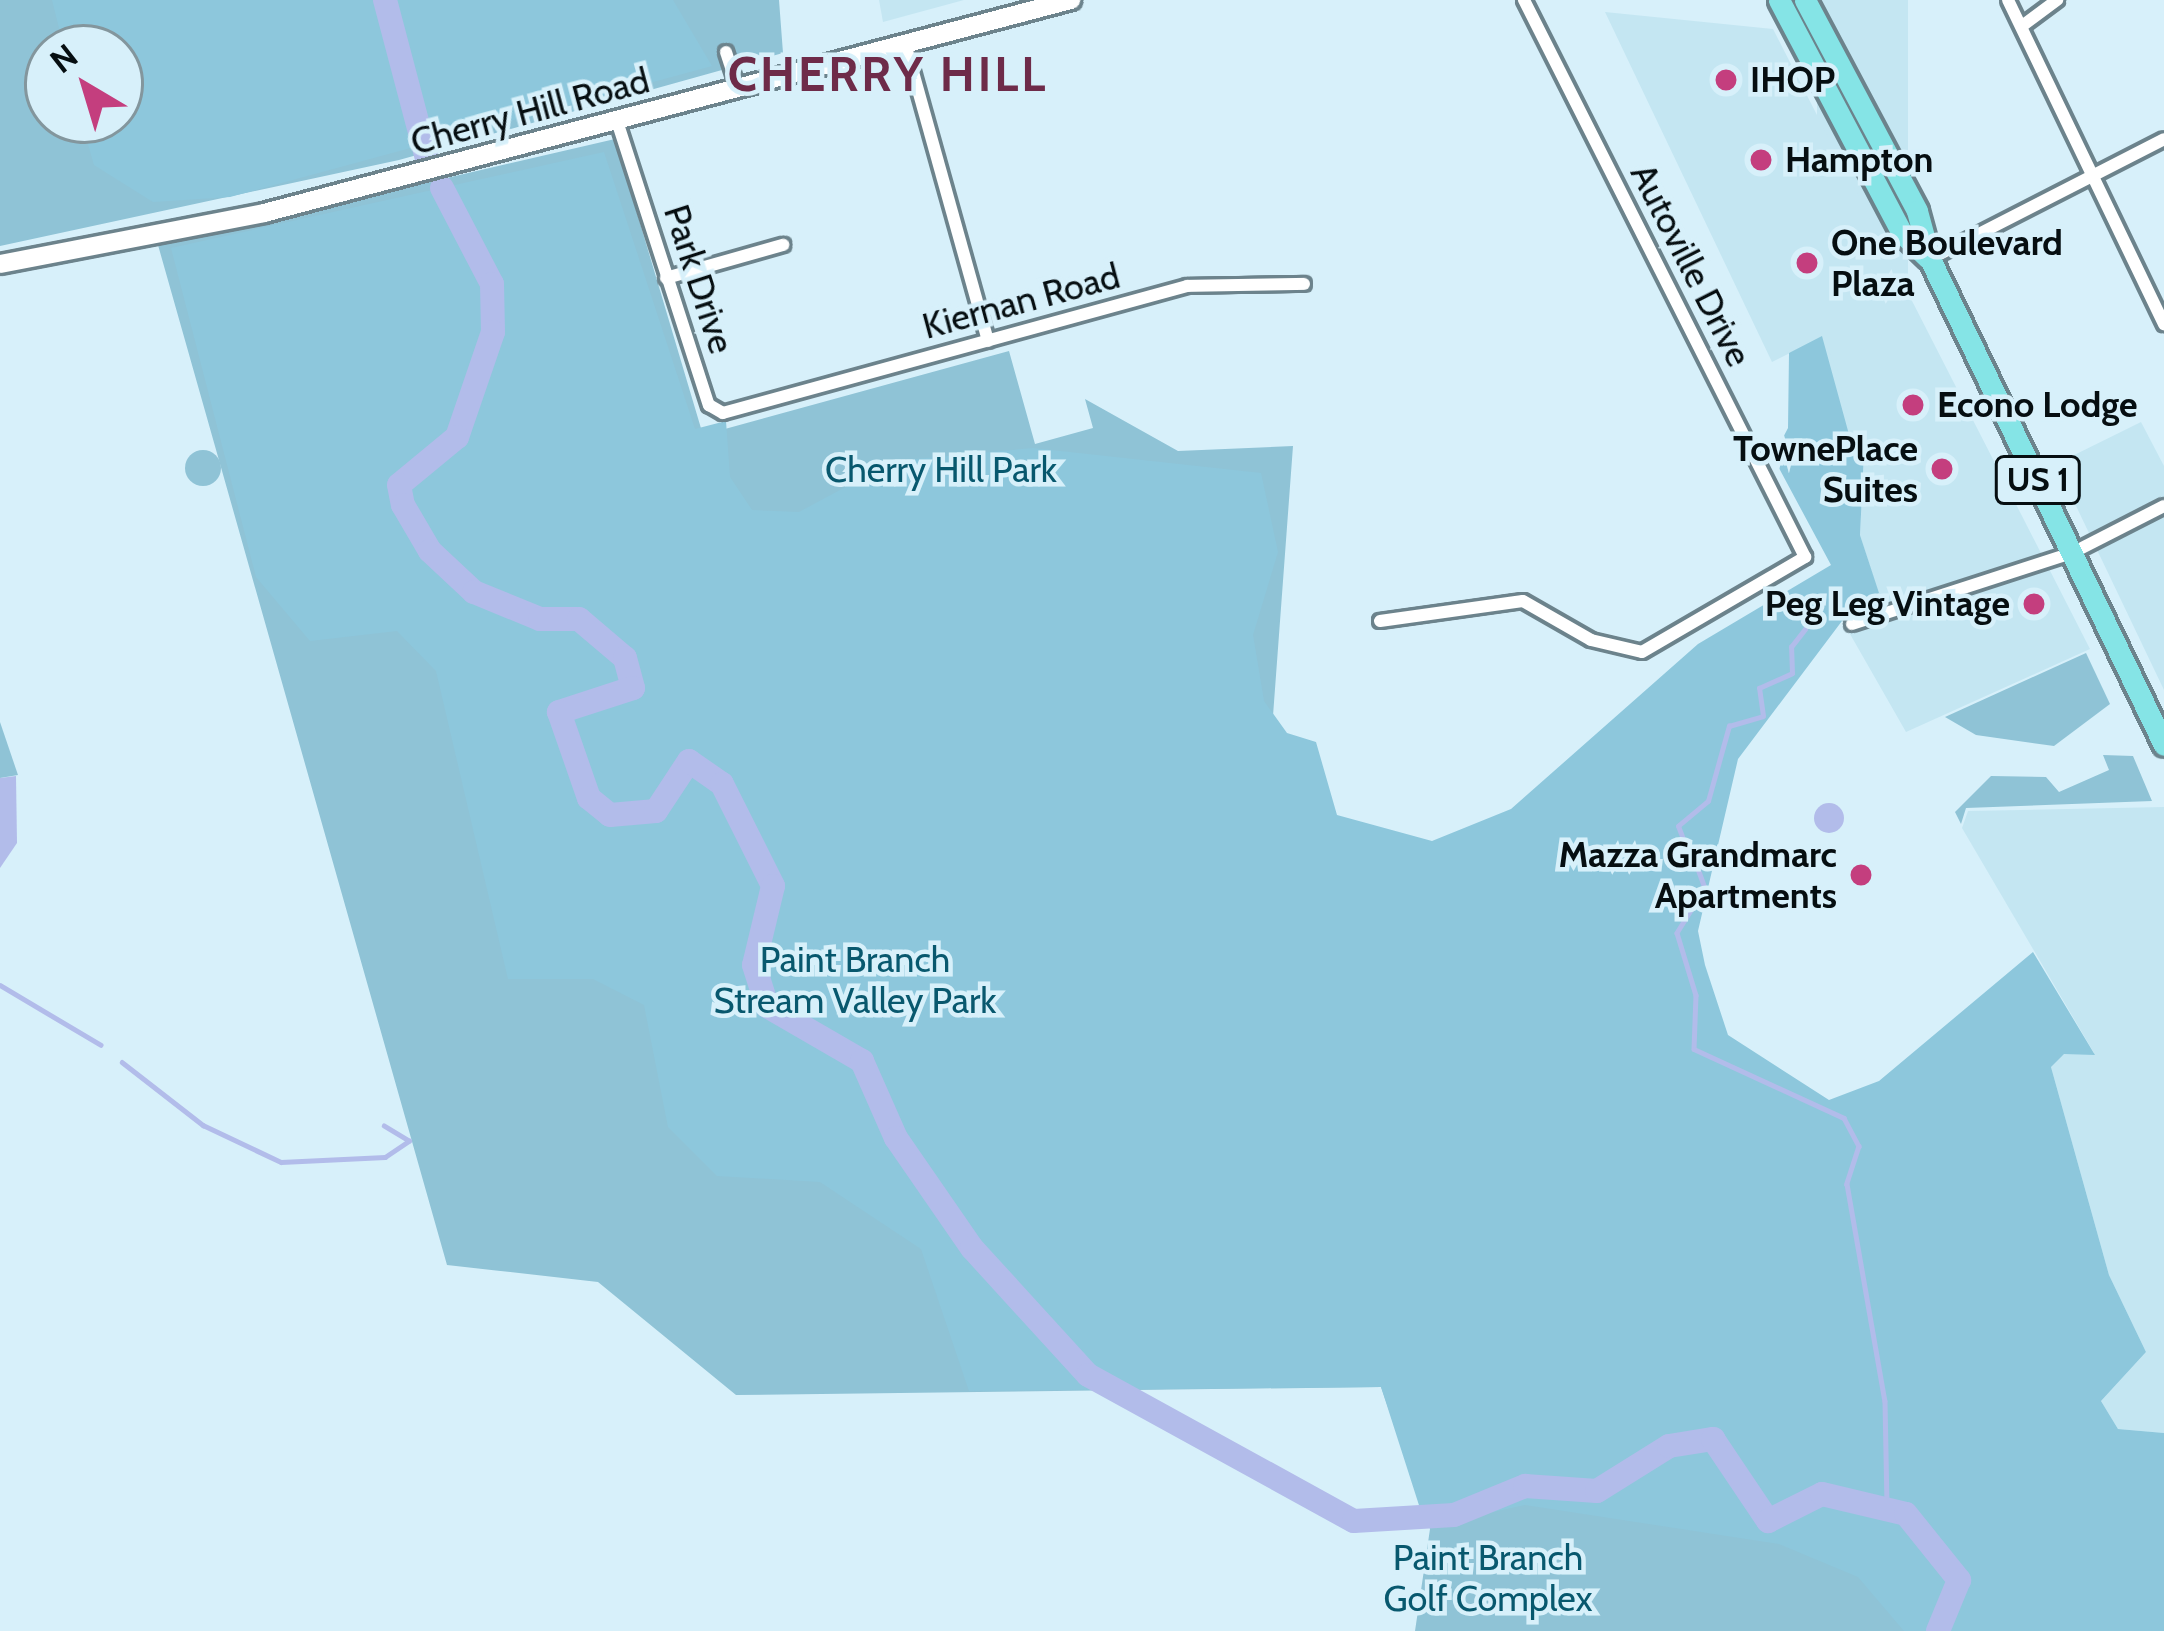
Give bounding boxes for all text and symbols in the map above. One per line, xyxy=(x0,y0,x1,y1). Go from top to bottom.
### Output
north arrow xyxy=(24,24,144,144)
text: N xyxy=(42,35,85,81)
district label: CHERRY HILL xyxy=(728,46,1048,104)
street label: Cherry Hill Road xyxy=(406,58,654,164)
place label: IHOP xyxy=(1750,58,1835,102)
marker: IHOP xyxy=(1713,67,1739,93)
place label: Hampton xyxy=(1785,138,1933,182)
marker: Hampton xyxy=(1748,147,1774,173)
street label: Autoville Drive xyxy=(1621,157,1761,373)
street label: Park Drive xyxy=(655,199,743,359)
place label: One Boulevard Plaza xyxy=(1831,220,2063,305)
marker: One Boulevard Plaza xyxy=(1794,250,1820,276)
street label: Kiernan Road xyxy=(918,254,1124,348)
place label: Econo Lodge xyxy=(1937,383,2138,427)
marker: Econo Lodge xyxy=(1900,392,1926,418)
place label: TownePlace Suites xyxy=(1733,426,1918,511)
park label: Cherry Hill Park xyxy=(825,448,1057,492)
road number: US 1 xyxy=(1993,453,2083,507)
marker: TownePlace Suites xyxy=(1929,456,1955,482)
place label: Peg Leg Vintage xyxy=(1765,582,2010,626)
marker: Peg Leg Vintage xyxy=(2021,591,2047,617)
place label: Mazza Grandmarc Apartments xyxy=(1558,832,1837,917)
marker: Mazza Grandmarc Apartments xyxy=(1848,862,1874,888)
park label: Paint Branch Stream Valley Park xyxy=(714,937,996,1022)
park label: Paint Branch Golf Complex xyxy=(1383,1535,1593,1620)

